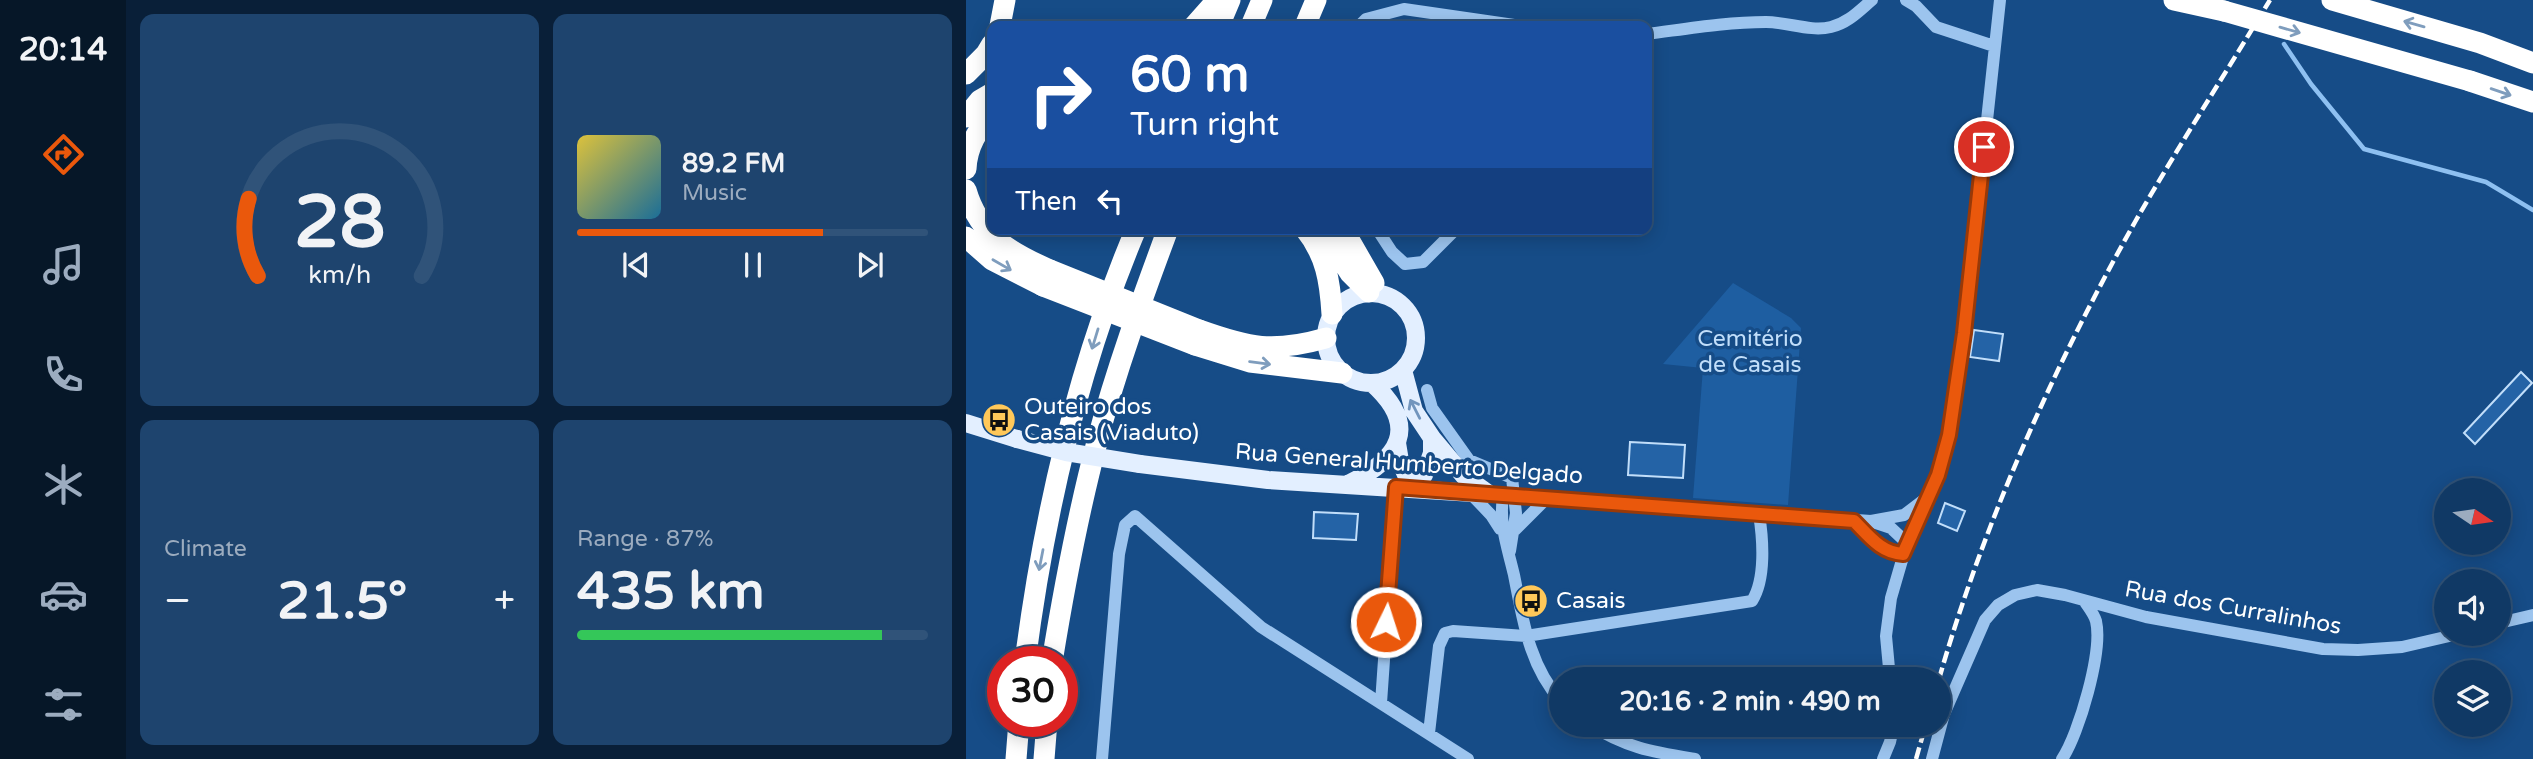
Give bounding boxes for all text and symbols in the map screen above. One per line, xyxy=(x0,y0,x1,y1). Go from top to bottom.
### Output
one-way arrow xyxy=(2403,16,2425,29)
one-way arrow xyxy=(2279,24,2301,37)
text: 20:14 xyxy=(19,31,107,69)
text: 60 m xyxy=(1130,46,1249,105)
icon: right xyxy=(1015,49,1106,140)
one-way arrow xyxy=(2490,87,2512,99)
text: Turn right xyxy=(1130,106,1279,144)
pin xyxy=(1954,117,2014,177)
icon: arrive xyxy=(1965,128,2003,166)
icon: directions xyxy=(39,130,88,179)
text: 89.2 FM xyxy=(682,148,785,179)
text: 28 xyxy=(294,179,385,267)
text: Music xyxy=(682,179,747,207)
icon: left xyxy=(1091,182,1129,220)
text: Then xyxy=(1015,186,1077,217)
icon: music xyxy=(39,240,88,289)
icon: previous xyxy=(617,246,655,284)
icon: pause xyxy=(734,246,772,284)
icon: next xyxy=(851,246,889,284)
one-way arrow xyxy=(991,259,1012,272)
text: km/h xyxy=(308,260,371,290)
park label: Cemitério de Casais xyxy=(1697,325,1803,379)
one-way arrow xyxy=(1088,328,1101,350)
icon: phone xyxy=(39,350,88,399)
one-way arrow xyxy=(1248,356,1271,369)
place label: Outeiro dos Casais (Viaduto) xyxy=(1024,393,1199,447)
one-way arrow xyxy=(1407,399,1421,420)
bus stop icon: Outeiro dos Casais (Viaduto) xyxy=(980,401,1018,439)
street label: Rua General Humberto Delgado xyxy=(1234,438,1584,490)
icon: climate xyxy=(39,460,88,509)
north arrow xyxy=(2434,478,2511,555)
map controls xyxy=(2434,478,2511,737)
text: Range · 87% xyxy=(577,525,713,553)
text: Climate xyxy=(164,535,247,563)
one-way arrow xyxy=(1034,548,1048,571)
text: 435 km xyxy=(577,560,765,623)
button: sound xyxy=(2434,569,2511,646)
icon: car xyxy=(39,570,88,619)
text: 21.5° xyxy=(277,570,407,633)
street label: Rua dos Curralinhos xyxy=(2122,575,2344,641)
text: − xyxy=(164,578,191,624)
text: + xyxy=(494,578,515,624)
bus stop icon: Casais xyxy=(1512,582,1550,620)
position arrow xyxy=(1349,585,1423,659)
place label: Casais xyxy=(1556,587,1626,615)
speed limit sign: 30 xyxy=(987,646,1078,737)
button: layers xyxy=(2434,660,2511,737)
icon: filters xyxy=(39,680,88,729)
text: 20:16 · 2 min · 490 m xyxy=(1619,686,1881,717)

